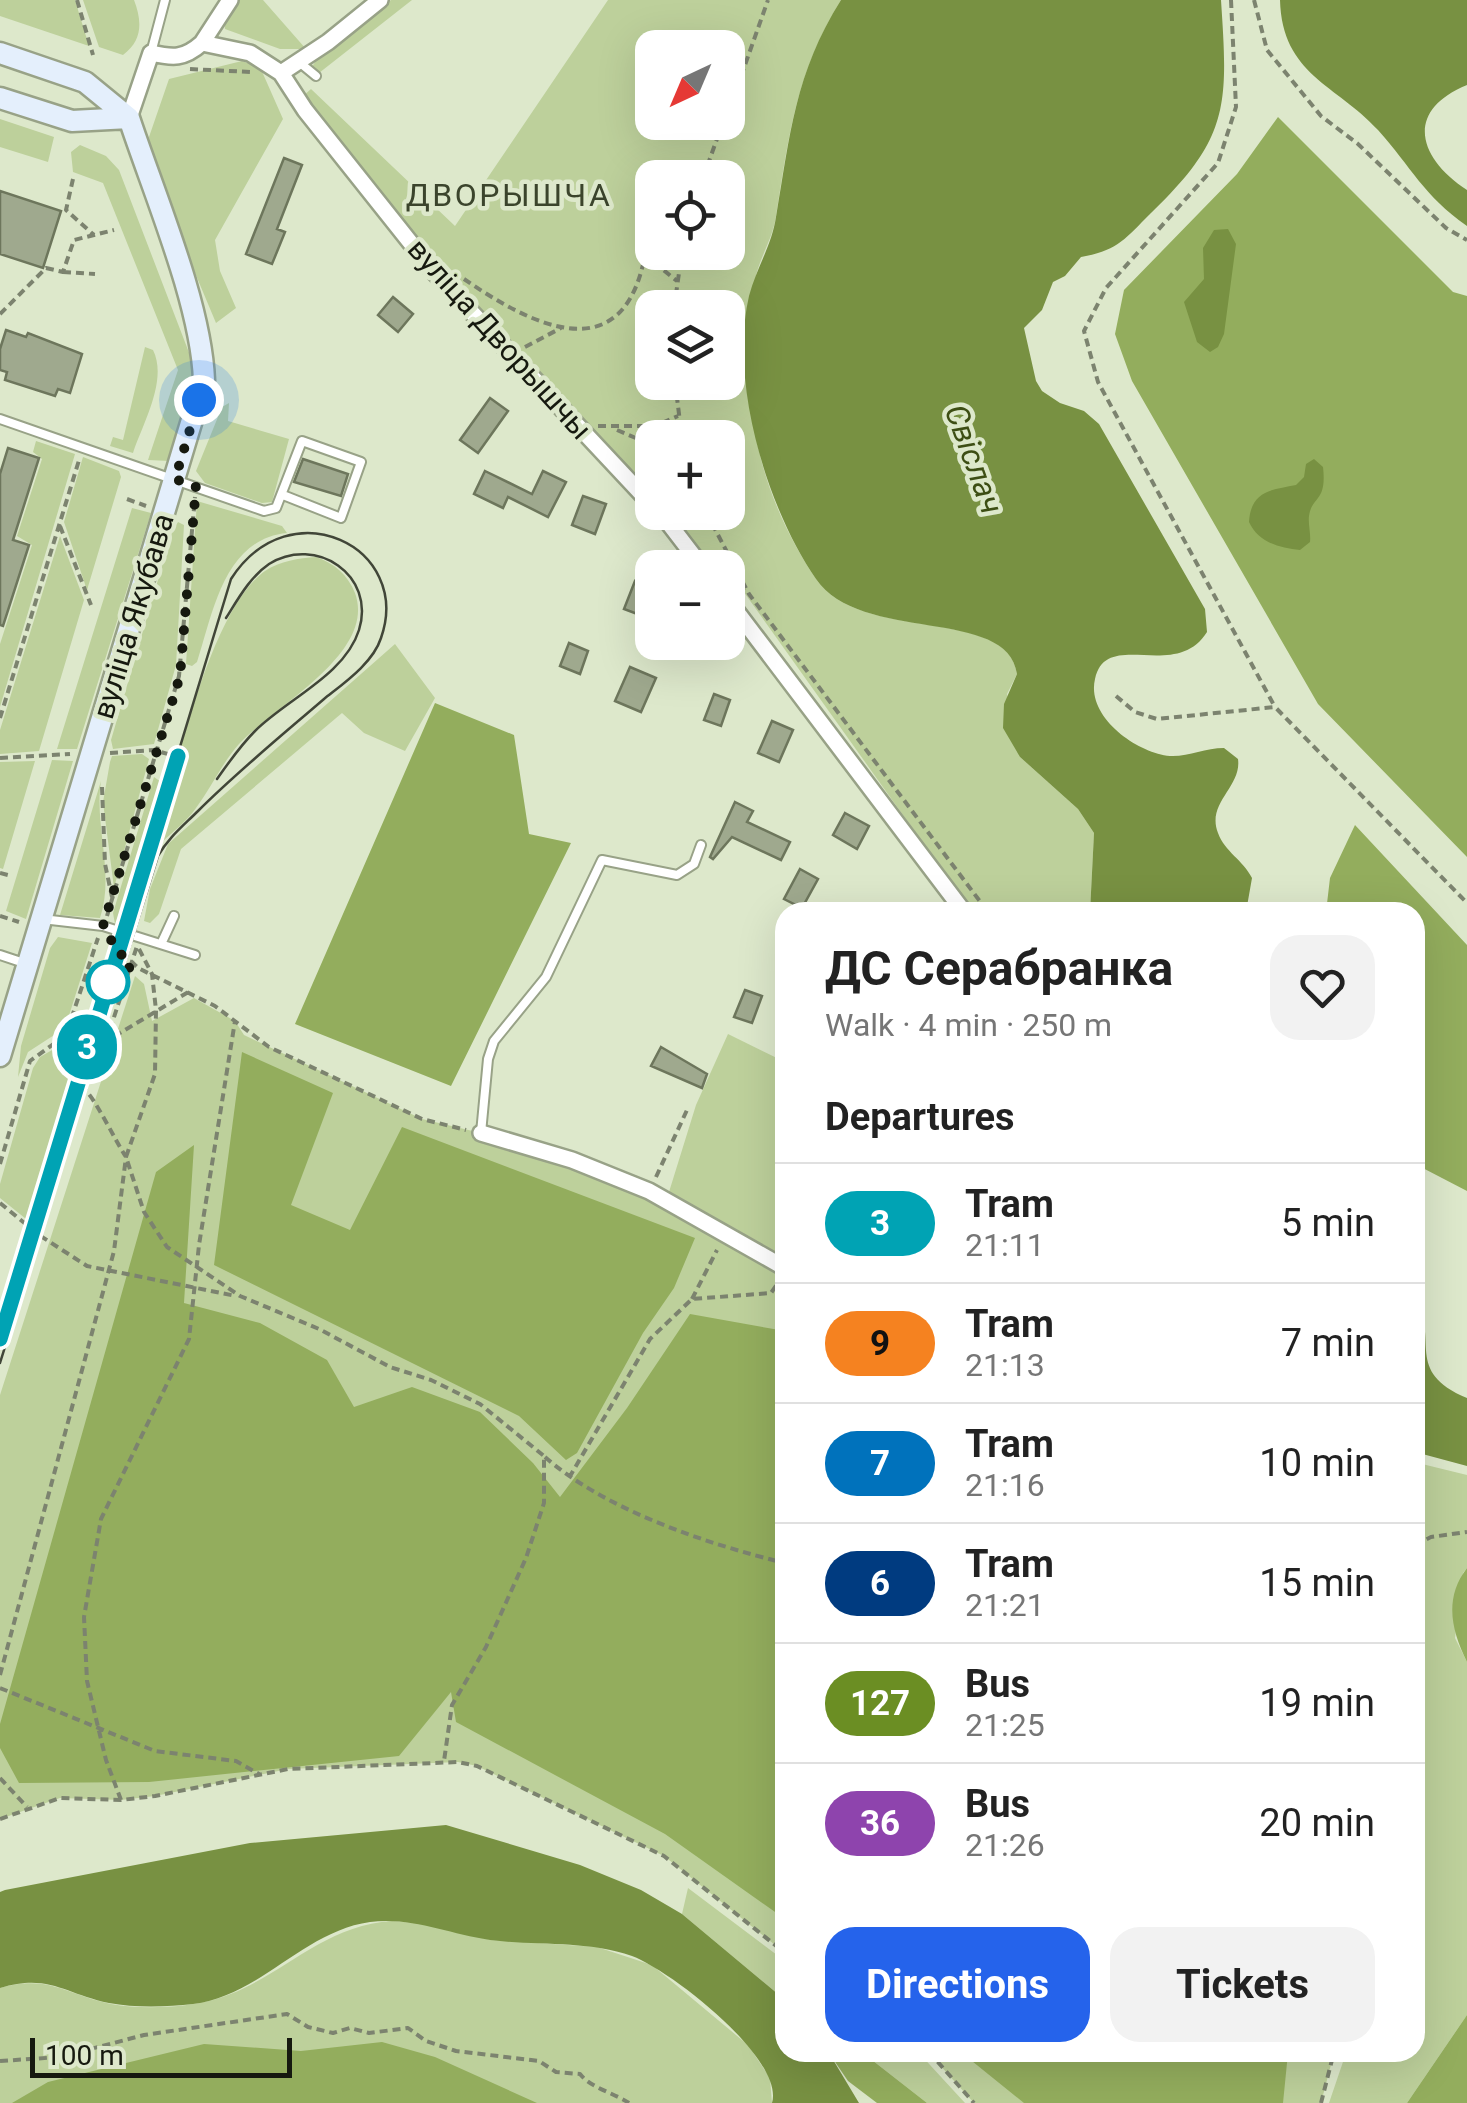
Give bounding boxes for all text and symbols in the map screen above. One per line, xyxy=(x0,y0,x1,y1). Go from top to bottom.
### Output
north arrow xyxy=(635,30,745,140)
map controls xyxy=(635,30,745,660)
button: locate xyxy=(635,160,745,270)
district label: ДВОРЫШЧА xyxy=(406,176,612,214)
street label: вуліца Дворышчы xyxy=(401,232,599,446)
button: layers xyxy=(635,290,745,400)
your location xyxy=(174,375,224,425)
water label: Свіслач xyxy=(937,399,1011,519)
button: + xyxy=(635,420,745,530)
street label: вуліца Якубава xyxy=(85,509,181,723)
button: − xyxy=(635,550,745,660)
button: heart xyxy=(1270,935,1375,1040)
text: ДС Серабранка xyxy=(825,940,1173,997)
unlabelled marker xyxy=(87,961,129,1003)
text: Walk · 4 min · 250 m xyxy=(825,1006,1112,1044)
line badge: 3 xyxy=(54,1014,120,1080)
text: 3 xyxy=(77,1027,97,1068)
text: Departures xyxy=(825,1095,1015,1139)
text: Tram xyxy=(965,1182,1054,1226)
text: 5 min xyxy=(1281,1201,1375,1245)
text: 3 xyxy=(870,1203,890,1244)
text: 21:11 xyxy=(965,1226,1045,1264)
text: Tram xyxy=(965,1302,1054,1346)
text: 7 min xyxy=(1281,1321,1375,1365)
text: 9 xyxy=(870,1323,890,1364)
text: 21:13 xyxy=(965,1346,1045,1384)
text: Tram xyxy=(965,1422,1054,1466)
text: 10 min xyxy=(1259,1441,1375,1485)
text: 7 xyxy=(870,1443,890,1484)
text: 21:16 xyxy=(965,1466,1045,1504)
text: Tram xyxy=(965,1542,1054,1586)
text: 15 min xyxy=(1259,1561,1375,1605)
text: 6 xyxy=(870,1563,890,1604)
text: 21:21 xyxy=(965,1586,1045,1624)
text: Bus xyxy=(965,1662,1030,1706)
text: 19 min xyxy=(1259,1681,1375,1725)
text: 127 xyxy=(850,1683,910,1724)
text: 21:25 xyxy=(965,1706,1045,1744)
text: Bus xyxy=(965,1782,1030,1826)
text: 20 min xyxy=(1259,1801,1375,1845)
text: 36 xyxy=(860,1803,900,1844)
text: 21:26 xyxy=(965,1826,1045,1864)
button: Directions xyxy=(825,1927,1090,2042)
button: Tickets xyxy=(1110,1927,1375,2042)
scale bar xyxy=(30,2033,292,2078)
text: 100 m xyxy=(45,2039,124,2072)

